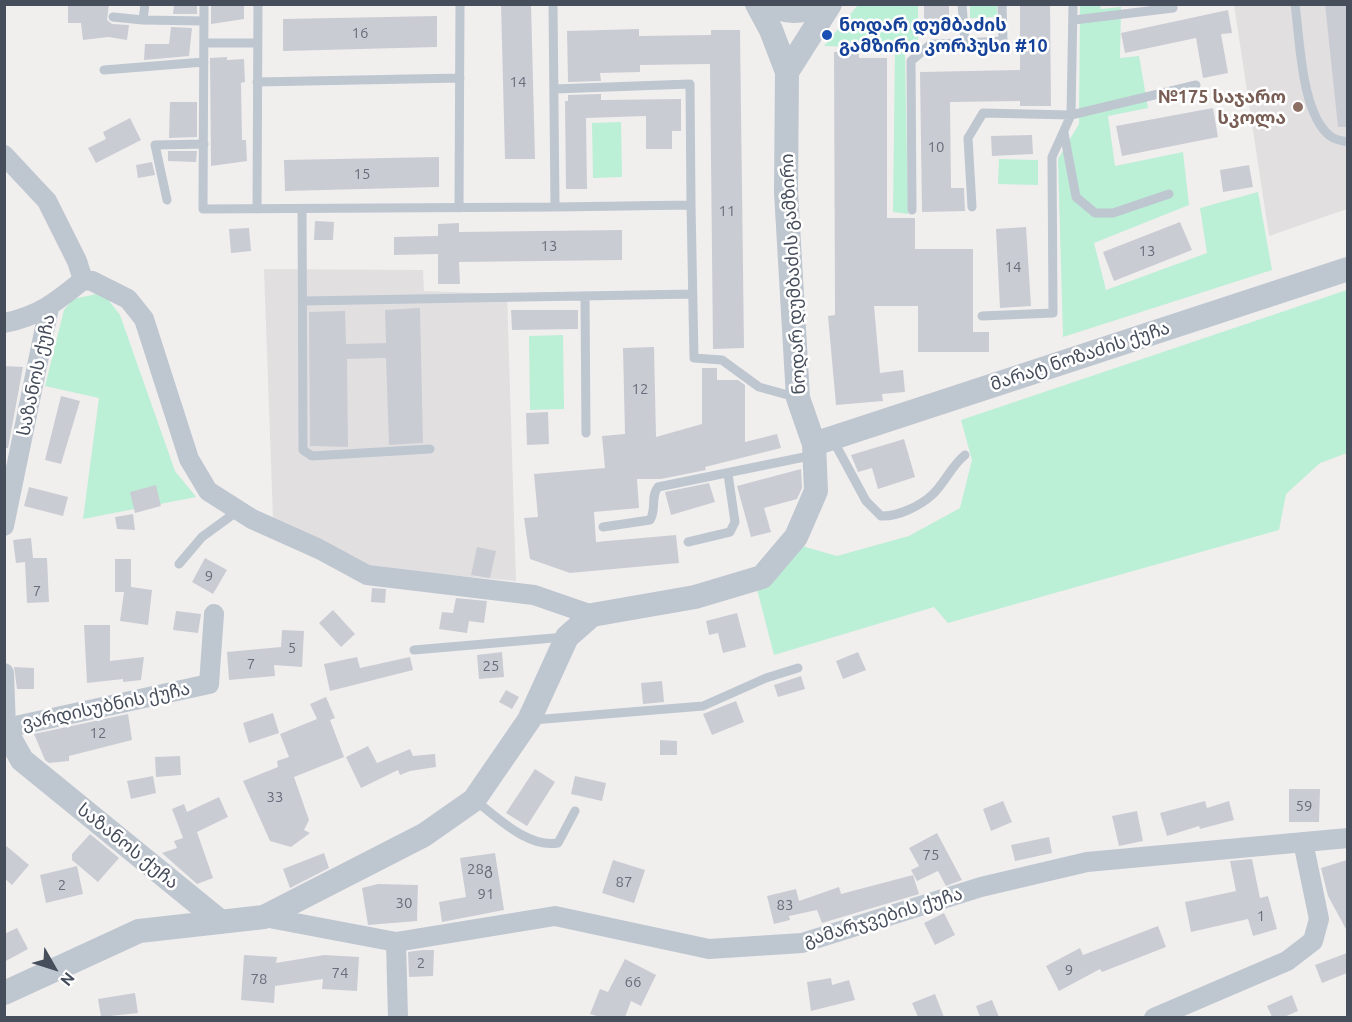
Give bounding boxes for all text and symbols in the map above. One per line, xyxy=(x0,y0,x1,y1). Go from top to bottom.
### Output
place label: ნოდარ დუმბაძის გამზირი კორპუსი #10 xyxy=(839,14,1048,57)
house number: 16 xyxy=(352,24,368,42)
marker: ნოდარ დუმბაძის გამზირი კორპუსი #10 xyxy=(820,28,834,42)
house number: 14 xyxy=(510,73,526,91)
place label: №175 საჯარო სკოლა xyxy=(1158,86,1286,128)
marker: №175 საჯარო სკოლა xyxy=(1291,100,1305,114)
house number: 10 xyxy=(928,138,944,156)
street label: ნოდარ დუმბაძის გამზირი xyxy=(776,153,810,395)
house number: 15 xyxy=(354,165,370,183)
house number: 11 xyxy=(719,202,735,220)
house number: 13 xyxy=(541,237,557,255)
house number: 13 xyxy=(1139,242,1155,260)
house number: 14 xyxy=(1005,258,1021,276)
street label: საზანოს ქუჩა xyxy=(13,312,59,438)
street label: მარატ ნოზაძის ქუჩა xyxy=(987,317,1173,395)
house number: 12 xyxy=(632,380,648,398)
house number: 9 xyxy=(205,567,213,585)
house number: 7 xyxy=(33,582,41,600)
house number: 5 xyxy=(288,639,296,657)
house number: 7 xyxy=(247,655,255,673)
house number: 25 xyxy=(483,657,499,675)
street label: ვარდისუბნის ქუჩა xyxy=(20,678,192,734)
house number: 12 xyxy=(90,724,106,742)
house number: 33 xyxy=(267,788,283,806)
house number: 59 xyxy=(1296,797,1312,815)
street label: საზანოს ქუჩა xyxy=(73,799,183,893)
house number: 75 xyxy=(923,846,939,864)
house number: 28გ xyxy=(467,860,493,878)
house number: 87 xyxy=(616,873,632,891)
house number: 2 xyxy=(58,876,66,894)
street label: გამარჯვების ქუჩა xyxy=(801,883,965,951)
house number: 91 xyxy=(478,885,494,903)
house number: 30 xyxy=(396,894,412,912)
house number: 83 xyxy=(777,896,793,914)
house number: 1 xyxy=(1257,907,1265,925)
north arrow xyxy=(24,938,84,998)
house number: 2 xyxy=(417,954,425,972)
house number: 9 xyxy=(1065,961,1073,979)
house number: 74 xyxy=(332,964,348,982)
text: N xyxy=(57,969,79,990)
house number: 78 xyxy=(251,970,267,988)
house number: 66 xyxy=(625,973,641,991)

